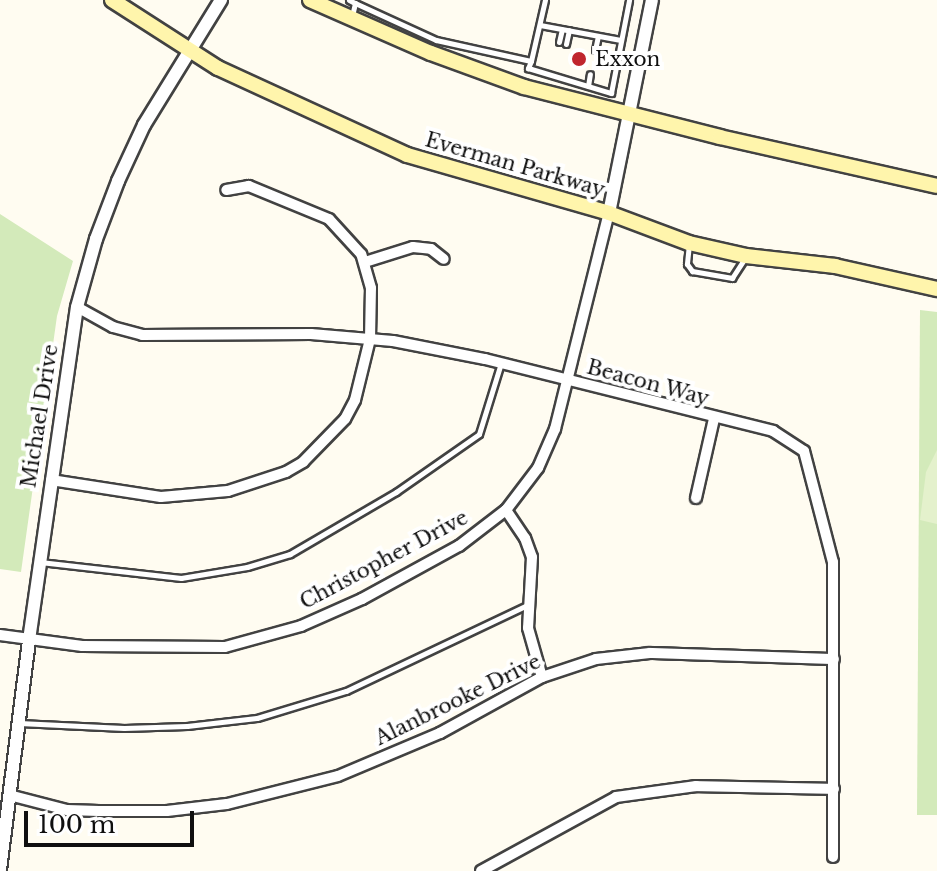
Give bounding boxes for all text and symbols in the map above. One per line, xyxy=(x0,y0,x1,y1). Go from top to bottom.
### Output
place label: Exxon xyxy=(595,47,660,71)
marker: Exxon xyxy=(570,50,588,68)
street label: Everman Parkway xyxy=(422,128,608,202)
street label: Michael Drive xyxy=(17,342,63,490)
street label: Beacon Way xyxy=(584,355,712,411)
street label: Christopher Drive xyxy=(296,505,472,615)
street label: Alanbrooke Drive xyxy=(371,649,545,751)
scale bar xyxy=(28,795,198,845)
text: 100 m xyxy=(38,810,116,839)

